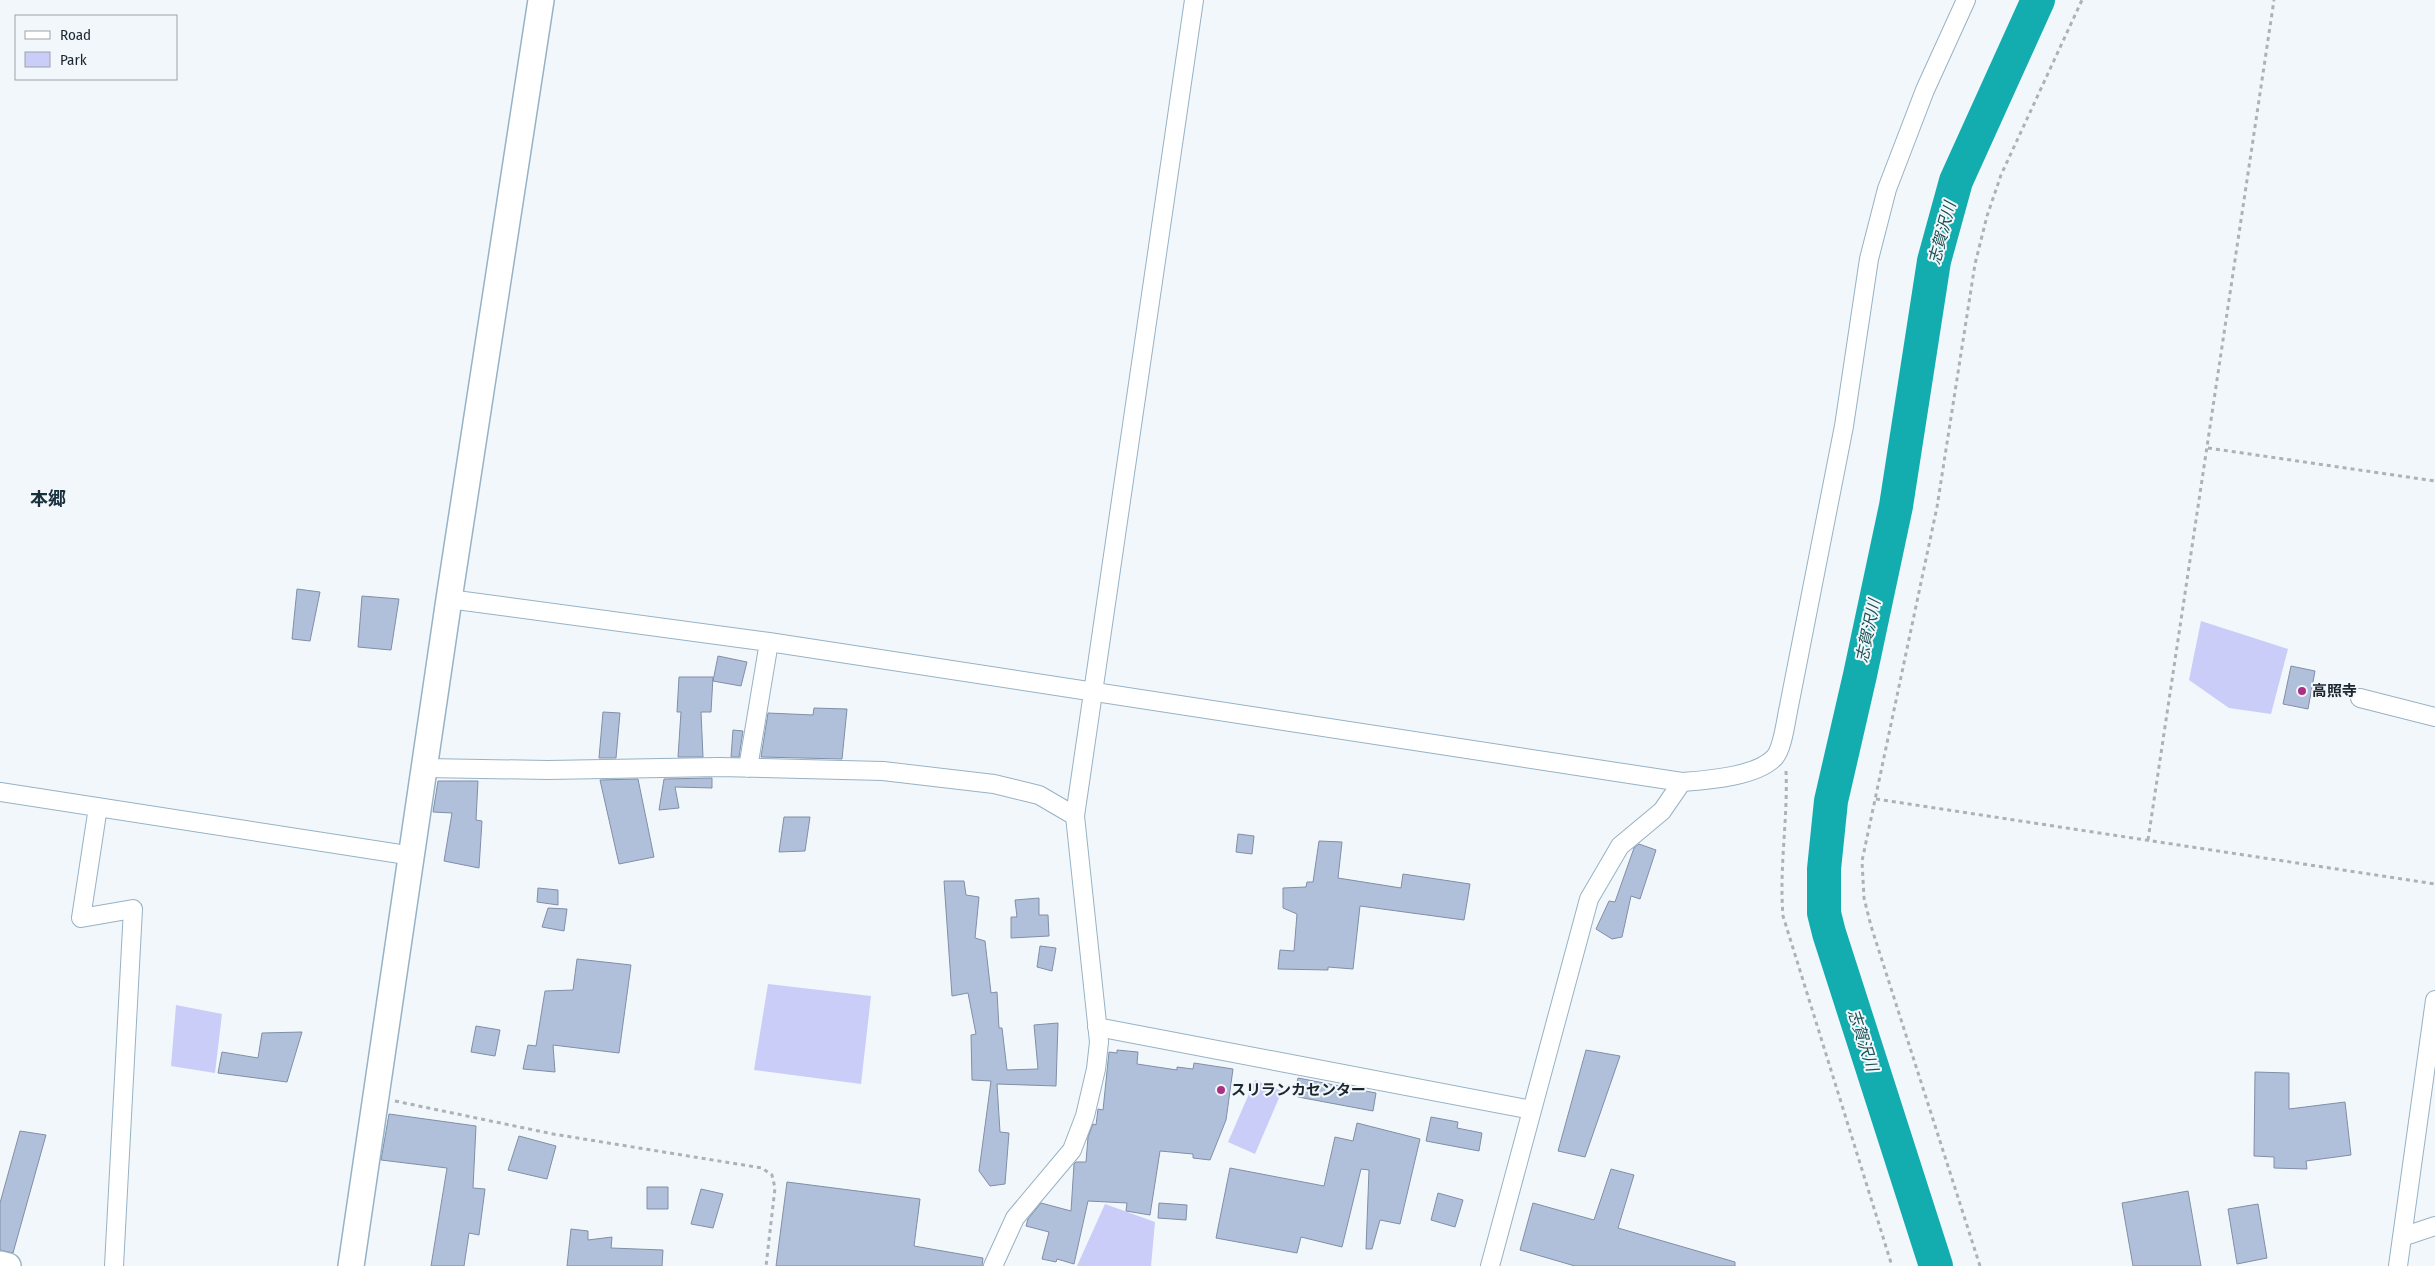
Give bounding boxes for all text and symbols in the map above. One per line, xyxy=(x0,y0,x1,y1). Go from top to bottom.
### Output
legend xyxy=(15,15,178,80)
text: Road xyxy=(60,26,91,44)
text: Park xyxy=(60,51,87,69)
water label: 志賀沢川 xyxy=(1925,198,1960,266)
district label: 本郷 xyxy=(30,488,66,510)
water label: 志賀沢川 xyxy=(1852,596,1884,664)
place label: 高照寺 xyxy=(2312,682,2357,700)
marker: 高照寺 xyxy=(2296,685,2308,697)
water label: 志賀沢川 xyxy=(1844,1007,1883,1075)
place label: スリランカセンター xyxy=(1231,1081,1366,1099)
marker: スリランカセンター xyxy=(1215,1084,1227,1096)

